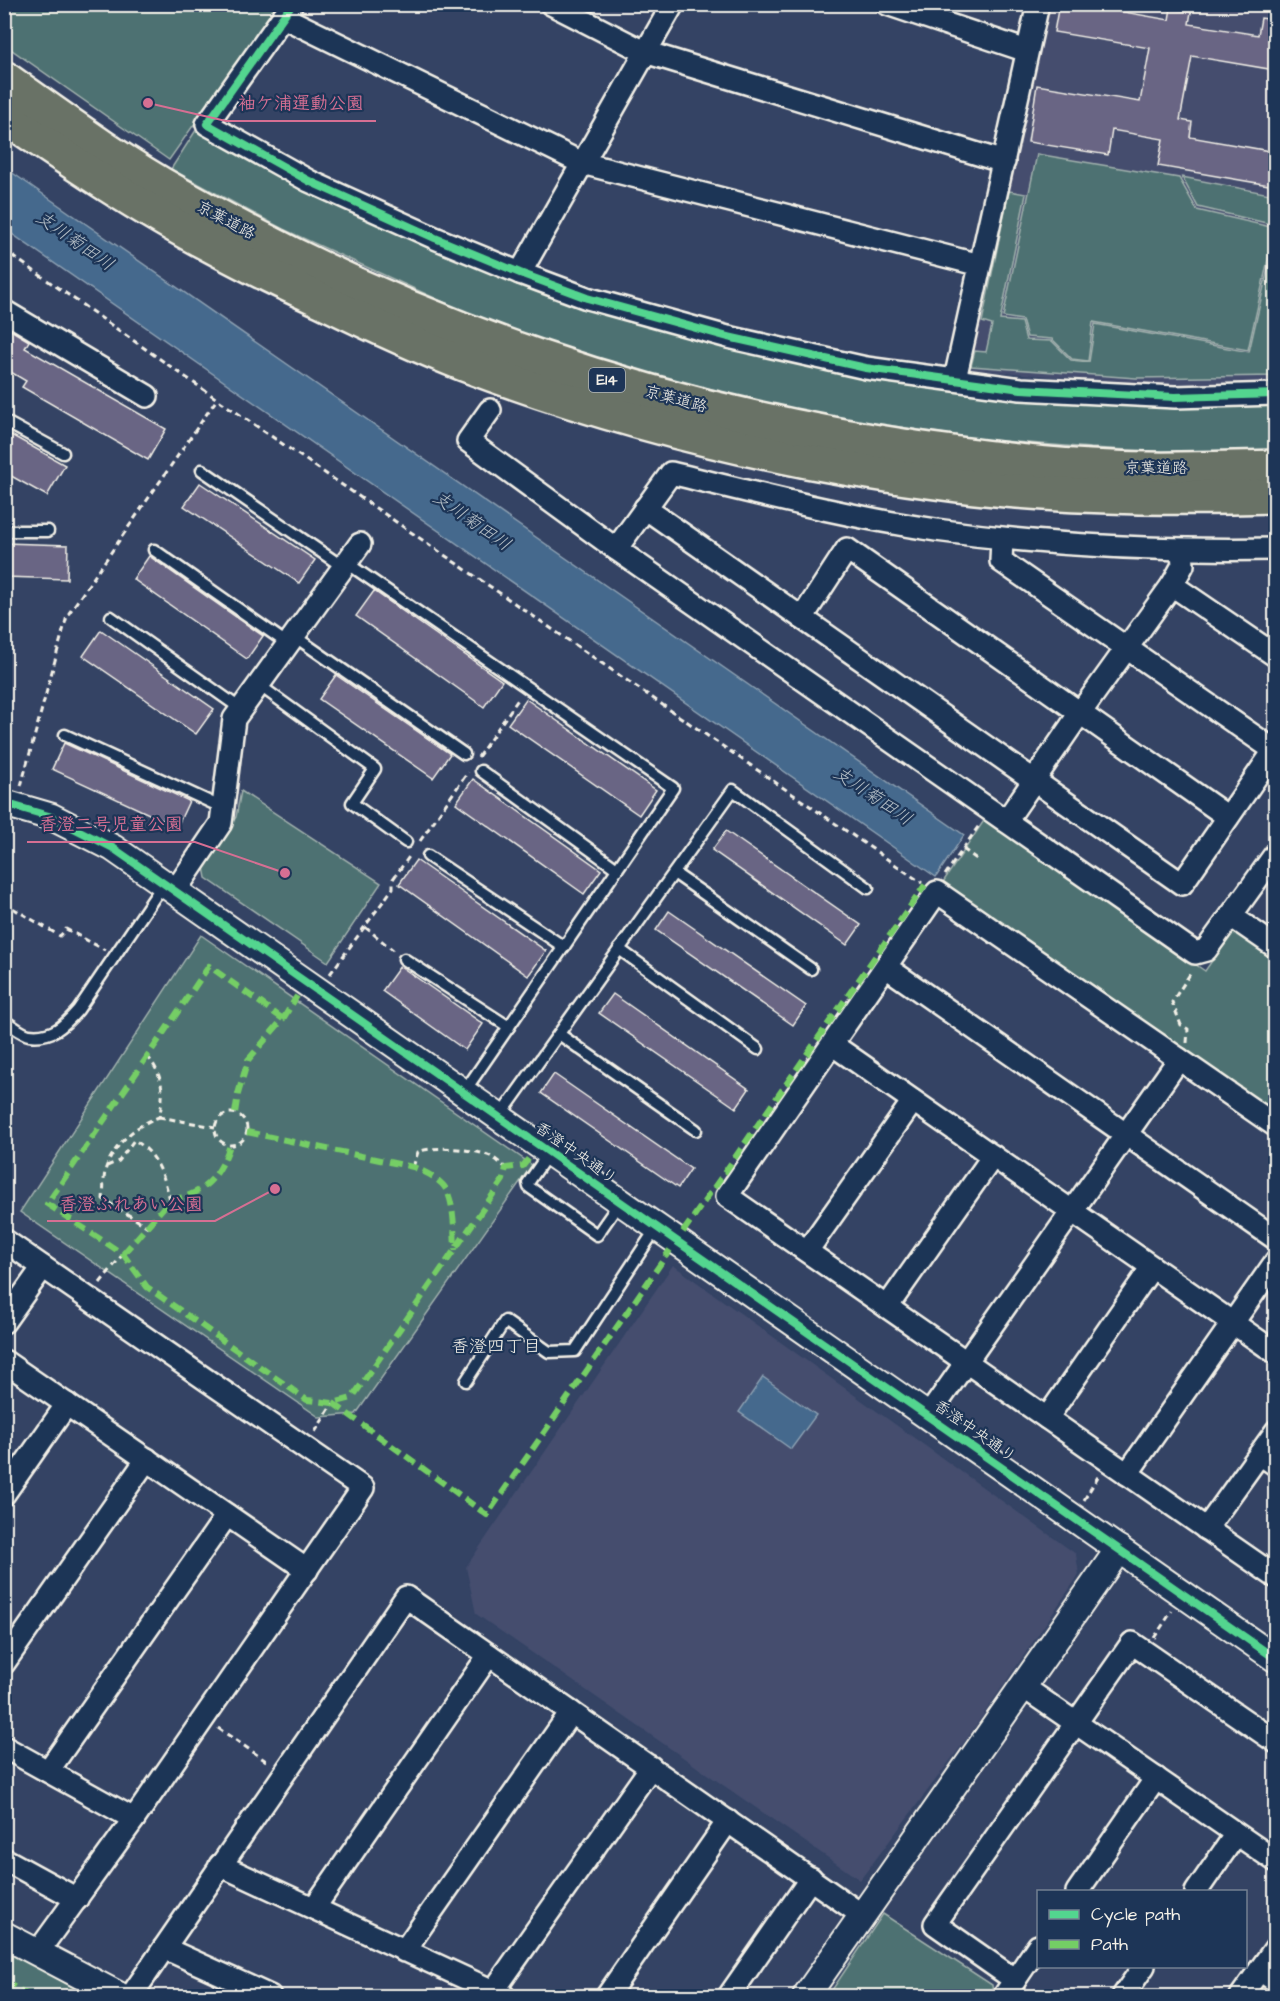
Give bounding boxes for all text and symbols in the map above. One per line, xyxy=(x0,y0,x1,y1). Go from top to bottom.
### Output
callout: 袖ケ浦運動公園 xyxy=(226,85,376,121)
text: 袖ケ浦運動公園 xyxy=(238,91,364,116)
street label: 京葉道路 xyxy=(193,195,259,245)
water label: 支川菊田川 xyxy=(31,205,119,277)
road number: E14 xyxy=(589,368,625,392)
street label: 京葉道路 xyxy=(642,380,710,418)
street label: 京葉道路 xyxy=(1124,457,1188,479)
water label: 支川菊田川 xyxy=(428,485,516,557)
water label: 支川菊田川 xyxy=(829,760,917,832)
callout: 香澄二号児童公園 xyxy=(27,806,195,842)
text: 香澄二号児童公園 xyxy=(39,812,183,837)
street label: 香澄中央通り xyxy=(530,1116,622,1190)
callout: 香澄ふれあい公園 xyxy=(47,1185,215,1221)
text: 香澄ふれあい公園 xyxy=(59,1192,203,1217)
district label: 香澄四丁目 xyxy=(451,1334,541,1359)
street label: 香澄中央通り xyxy=(929,1394,1021,1468)
legend xyxy=(1037,1890,1247,1968)
text: Cycle path xyxy=(1091,1902,1180,1928)
text: Path xyxy=(1091,1932,1128,1957)

